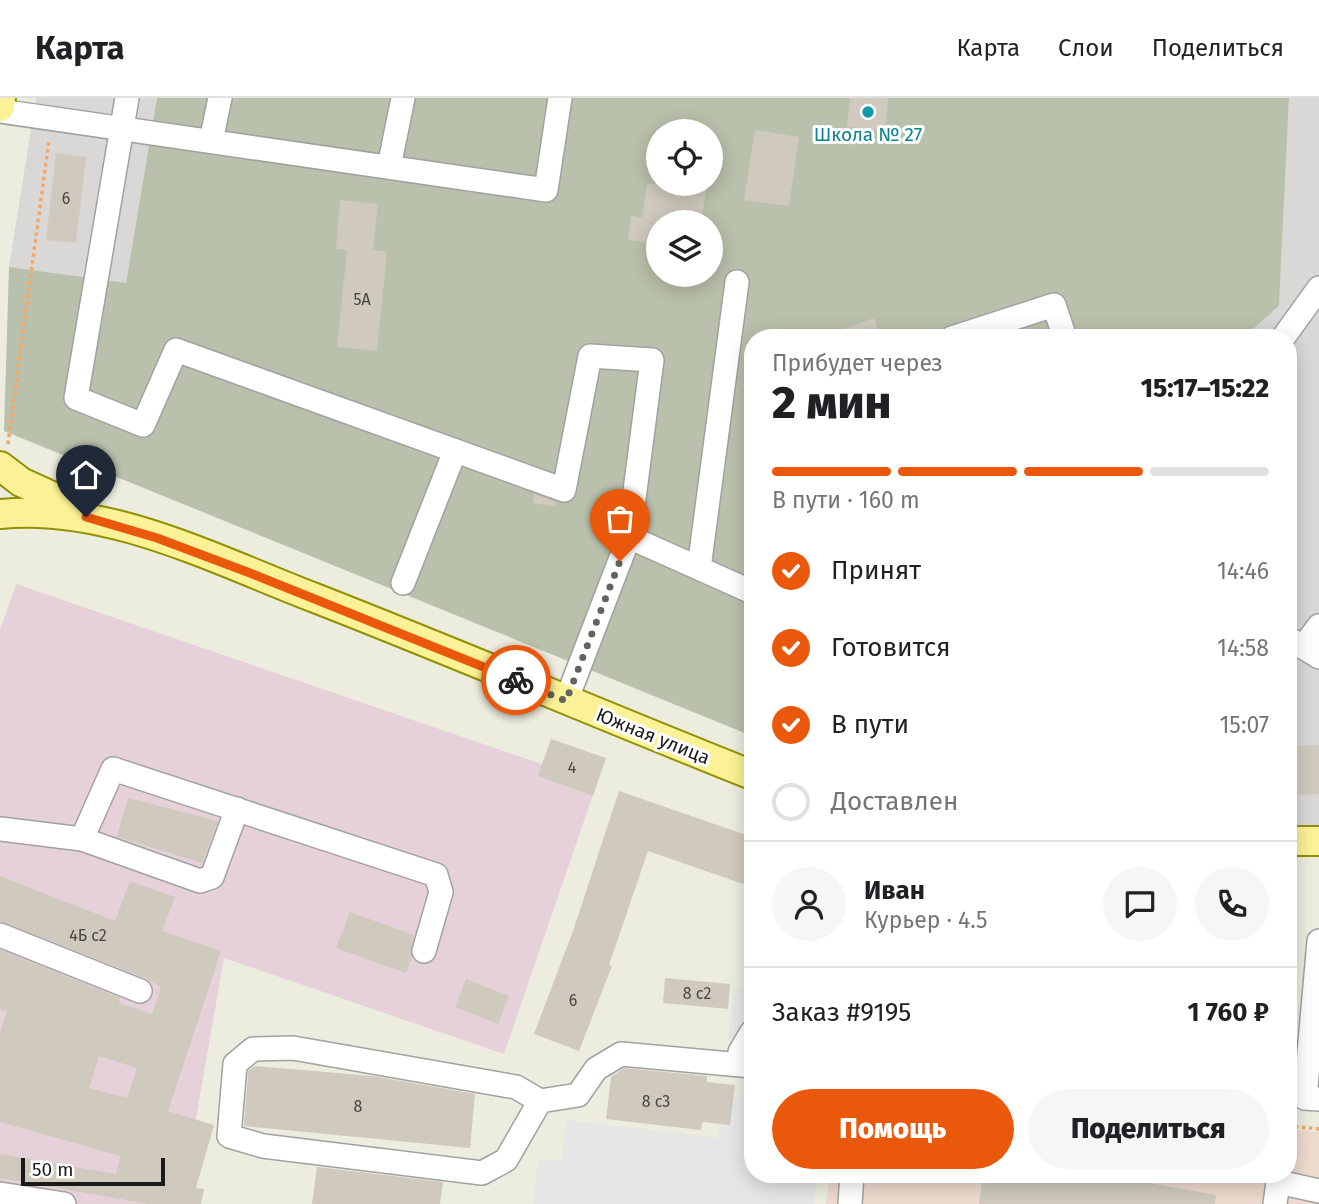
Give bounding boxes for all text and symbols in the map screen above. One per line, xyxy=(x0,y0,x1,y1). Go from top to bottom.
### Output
text: Карта xyxy=(35,28,125,68)
text: Карта xyxy=(956,34,1020,62)
text: Слои xyxy=(1058,34,1114,62)
text: Поделиться xyxy=(1152,34,1284,62)
marker: Школа № 27 xyxy=(860,104,876,120)
map controls xyxy=(646,119,723,287)
button: locate xyxy=(646,119,723,196)
place label: Школа № 27 xyxy=(814,123,922,146)
house number: 6 xyxy=(62,189,70,208)
button: layers xyxy=(646,210,723,287)
house number: 5А xyxy=(353,290,371,309)
text: Прибудет через xyxy=(772,349,943,377)
text: 15:17–15:22 xyxy=(1141,373,1269,404)
text: 2 мин xyxy=(772,375,891,430)
pin xyxy=(56,445,116,517)
icon: home xyxy=(67,456,105,494)
text: В пути · 160 m xyxy=(772,486,920,514)
pin xyxy=(590,489,650,561)
icon: bag xyxy=(601,500,639,538)
icon: check xyxy=(772,552,810,590)
text: Принят xyxy=(831,555,921,586)
text: 14:46 xyxy=(1217,557,1269,585)
icon: check xyxy=(772,629,810,667)
text: Готовится xyxy=(831,632,951,663)
text: 14:58 xyxy=(1217,634,1269,662)
courier xyxy=(481,645,551,715)
icon: bike xyxy=(497,661,535,699)
street label: Южная улица xyxy=(593,703,713,769)
icon: check xyxy=(772,706,810,744)
text: В пути xyxy=(831,709,909,740)
text: 15:07 xyxy=(1219,711,1269,739)
house number: 4 xyxy=(568,758,577,777)
text: Доставлен xyxy=(831,786,958,817)
button: person xyxy=(772,867,846,941)
button: chat xyxy=(1103,867,1177,941)
button: phone xyxy=(1195,867,1269,941)
text: Иван xyxy=(864,875,925,906)
text: Курьер · 4.5 xyxy=(864,906,988,934)
house number: 4Б с2 xyxy=(69,926,107,945)
house number: 8 с2 xyxy=(683,984,711,1003)
house number: 6 xyxy=(569,991,577,1010)
text: Заказ #9195 xyxy=(772,997,911,1028)
text: 1 760 ₽ xyxy=(1188,997,1269,1028)
button: Помощь xyxy=(772,1089,1014,1169)
button: Поделиться xyxy=(1028,1089,1269,1169)
house number: 8 с3 xyxy=(642,1092,670,1111)
house number: 8 xyxy=(354,1097,363,1116)
scale bar xyxy=(21,1155,164,1187)
text: 50 m xyxy=(32,1158,73,1181)

